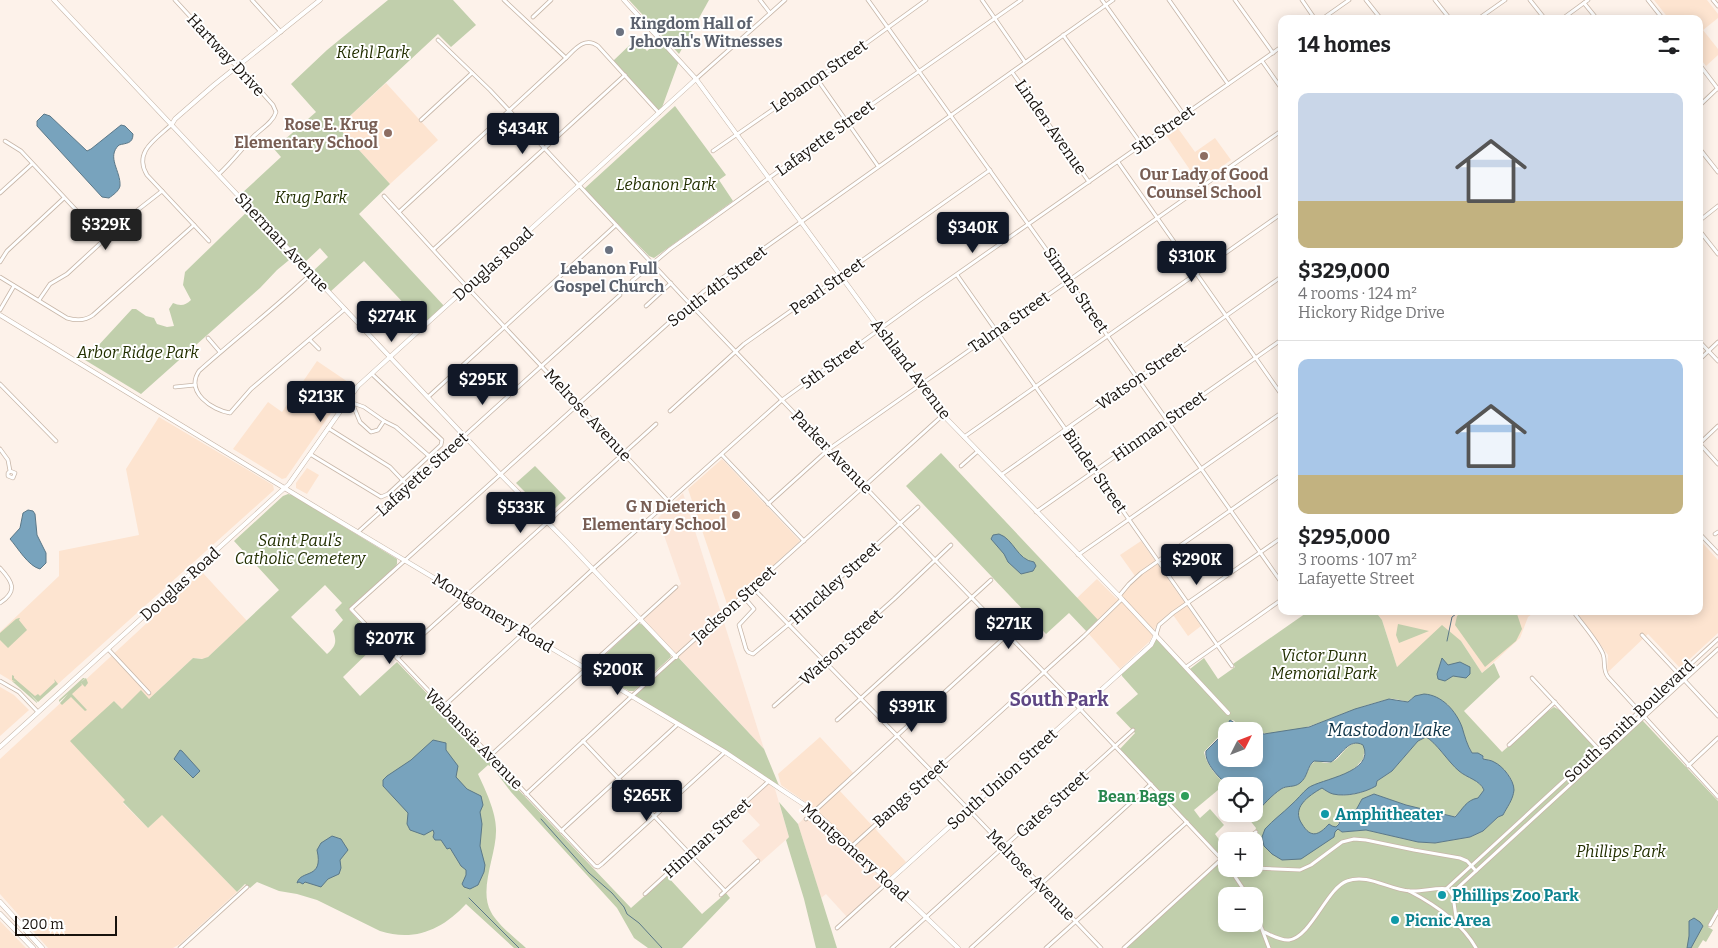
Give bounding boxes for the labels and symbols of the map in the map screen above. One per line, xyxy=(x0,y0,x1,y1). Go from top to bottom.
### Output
street label: Hartway Drive xyxy=(183,10,269,100)
place label: Kingdom Hall of Jehovah's Witnesses xyxy=(629,14,783,51)
marker: Kingdom Hall of Jehovah's Witnesses xyxy=(614,26,626,38)
street label: Lebanon Street xyxy=(767,36,871,116)
park label: Kiehl Park xyxy=(336,43,410,62)
street label: Linden Avenue xyxy=(1011,76,1091,178)
street label: Lafayette Street xyxy=(772,96,878,180)
street label: 5th Street xyxy=(1128,101,1198,159)
pin: $434K xyxy=(488,112,558,155)
place label: Rose E. Krug Elementary School xyxy=(234,115,378,152)
marker: Rose E. Krug Elementary School xyxy=(382,127,394,139)
marker: Our Lady of Good Counsel School xyxy=(1198,150,1210,162)
place label: Our Lady of Good Counsel School xyxy=(1140,165,1269,202)
park label: Lebanon Park xyxy=(616,175,716,194)
street label: Sherman Avenue xyxy=(231,188,333,296)
park label: Krug Park xyxy=(275,188,348,207)
pin: $329K xyxy=(71,208,141,251)
pin: $340K xyxy=(938,212,1008,254)
street label: Douglas Road xyxy=(449,223,537,305)
pin: $310K xyxy=(1157,240,1227,283)
street label: South 4th Street xyxy=(664,241,771,331)
street label: Simms Street xyxy=(1039,243,1113,337)
marker: Lebanon Full Gospel Church xyxy=(603,244,615,256)
street label: Pearl Street xyxy=(786,253,868,319)
place label: Lebanon Full Gospel Church xyxy=(554,259,664,296)
street label: Talma Street xyxy=(965,287,1053,357)
pin: $274K xyxy=(357,300,427,343)
street label: Ashland Avenue xyxy=(867,315,955,423)
street label: 5th Street xyxy=(797,335,867,393)
street label: Watson Street xyxy=(1093,338,1190,414)
park label: Arbor Ridge Park xyxy=(76,343,199,362)
pin: $295K xyxy=(448,364,518,406)
street label: Melrose Avenue xyxy=(540,365,636,465)
pin: $213K xyxy=(286,380,356,423)
street label: Hinman Street xyxy=(1108,387,1210,465)
street label: Parker Avenue xyxy=(787,406,877,498)
street label: Binder Street xyxy=(1059,425,1131,517)
street label: Lafayette Street xyxy=(372,428,472,520)
pin: $533K xyxy=(486,492,556,534)
place label: G N Dieterich Elementary School xyxy=(582,497,726,534)
marker: G N Dieterich Elementary School xyxy=(730,509,742,521)
park label: Saint Paul's Catholic Cemetery xyxy=(235,531,366,568)
street label: Hinckley Street xyxy=(786,538,884,628)
street label: Douglas Road xyxy=(136,543,224,625)
pin: $290K xyxy=(1162,544,1232,586)
street label: Jackson Street xyxy=(688,561,780,647)
street label: Montgomery Road xyxy=(429,569,557,657)
street label: Watson Street xyxy=(796,605,886,689)
pin: $271K xyxy=(974,608,1044,650)
pin: $207K xyxy=(355,622,425,665)
park label: Victor Dunn Memorial Park xyxy=(1271,646,1377,683)
pin: $200K xyxy=(583,654,653,696)
street label: South Smith Boulevard xyxy=(1560,656,1698,786)
street label: Wabansia Avenue xyxy=(421,685,527,793)
district label: South Park xyxy=(1010,688,1109,711)
pin: $391K xyxy=(877,690,947,733)
water label: Mastodon Lake xyxy=(1327,719,1451,741)
north arrow xyxy=(1218,722,1262,768)
street label: South Union Street xyxy=(943,724,1061,834)
street label: Bangs Street xyxy=(869,754,951,831)
street label: Gates Street xyxy=(1012,766,1092,841)
pin: $265K xyxy=(612,780,682,822)
place label: Bean Bags xyxy=(1098,787,1175,806)
marker: Bean Bags xyxy=(1179,790,1191,802)
street label: Hinman Street xyxy=(660,794,754,882)
street label: Montgomery Road xyxy=(798,799,913,905)
place label: Amphitheater xyxy=(1335,805,1443,824)
marker: Amphitheater xyxy=(1319,808,1331,820)
street label: Melrose Avenue xyxy=(983,826,1079,924)
park label: Phillips Park xyxy=(1576,842,1666,861)
place label: Phillips Zoo Park xyxy=(1452,886,1579,905)
marker: Phillips Zoo Park xyxy=(1436,889,1448,901)
place label: Picnic Area xyxy=(1405,911,1491,930)
scale bar xyxy=(15,913,118,936)
marker: Picnic Area xyxy=(1389,914,1401,926)

